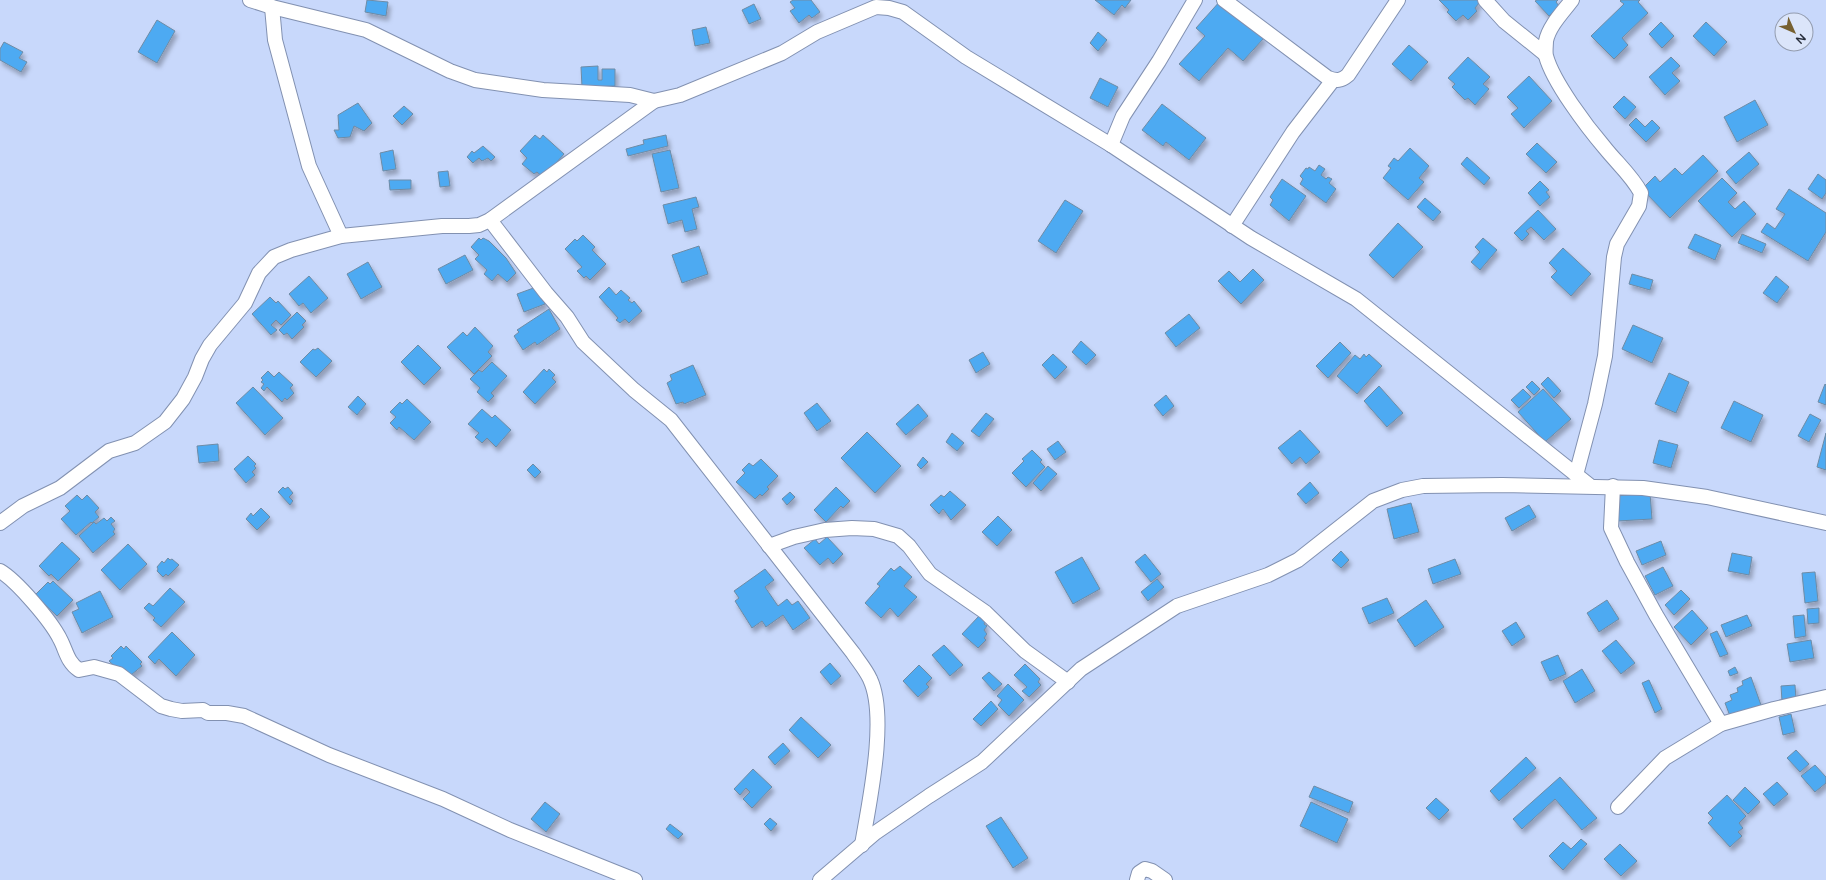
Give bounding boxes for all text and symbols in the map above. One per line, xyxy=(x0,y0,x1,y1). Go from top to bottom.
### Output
north arrow xyxy=(1774,12,1814,52)
text: N xyxy=(1793,31,1808,46)

